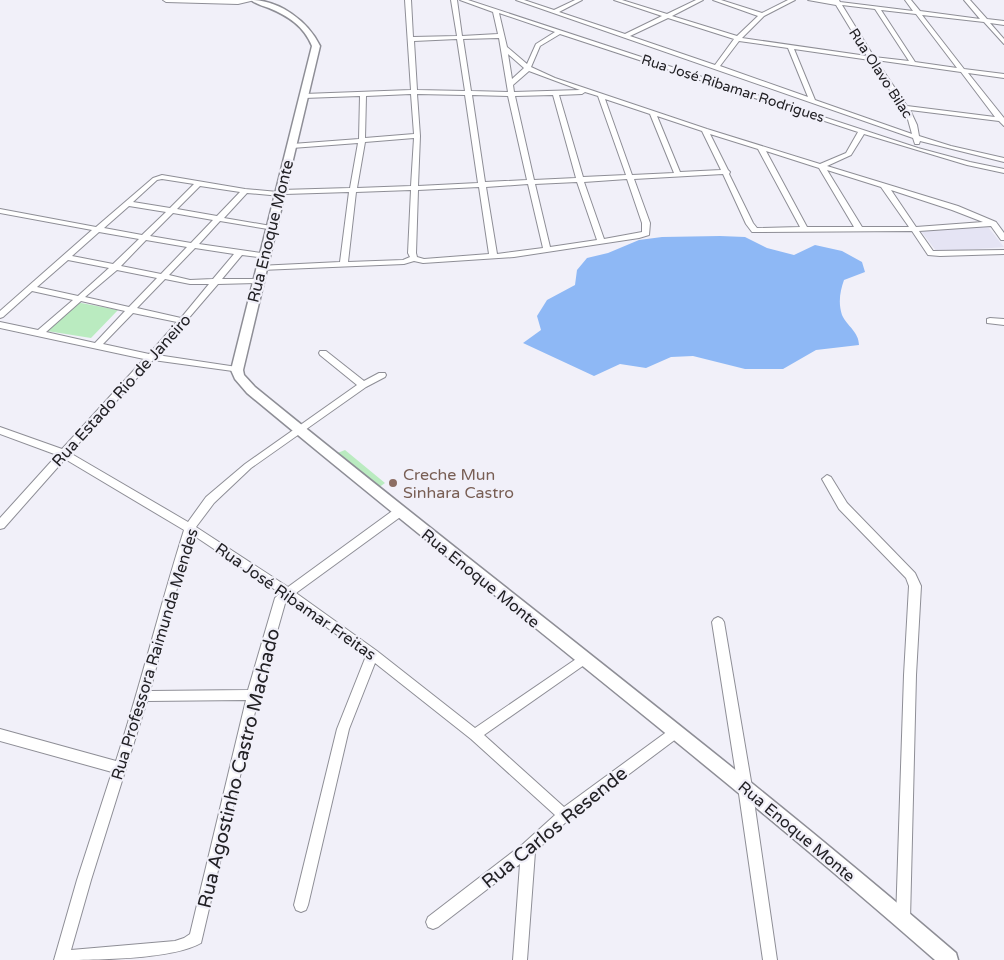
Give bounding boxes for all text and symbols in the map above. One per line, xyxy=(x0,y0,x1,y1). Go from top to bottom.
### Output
street label: Rua Olavo Bilac xyxy=(845,25,916,121)
street label: Rua José Ribamar Rodrigues xyxy=(639,51,827,126)
street label: Rua Enoque Monte xyxy=(244,158,298,305)
street label: Rua Estado Rio de Janeiro xyxy=(48,310,196,471)
place label: Creche Mun Sinhara Castro xyxy=(403,465,514,503)
marker: Creche Mun Sinhara Castro xyxy=(387,477,399,489)
street label: Rua Enoque Monte xyxy=(417,525,544,633)
street label: Rua Professora Raimunda Mendes xyxy=(107,526,203,783)
street label: Rua José Ribamar Freitas xyxy=(211,539,380,665)
street label: Rua Agostinho Castro Machado xyxy=(194,626,284,910)
street label: Rua Carlos Resende xyxy=(477,762,632,893)
street label: Rua Enoque Monte xyxy=(734,777,859,887)

